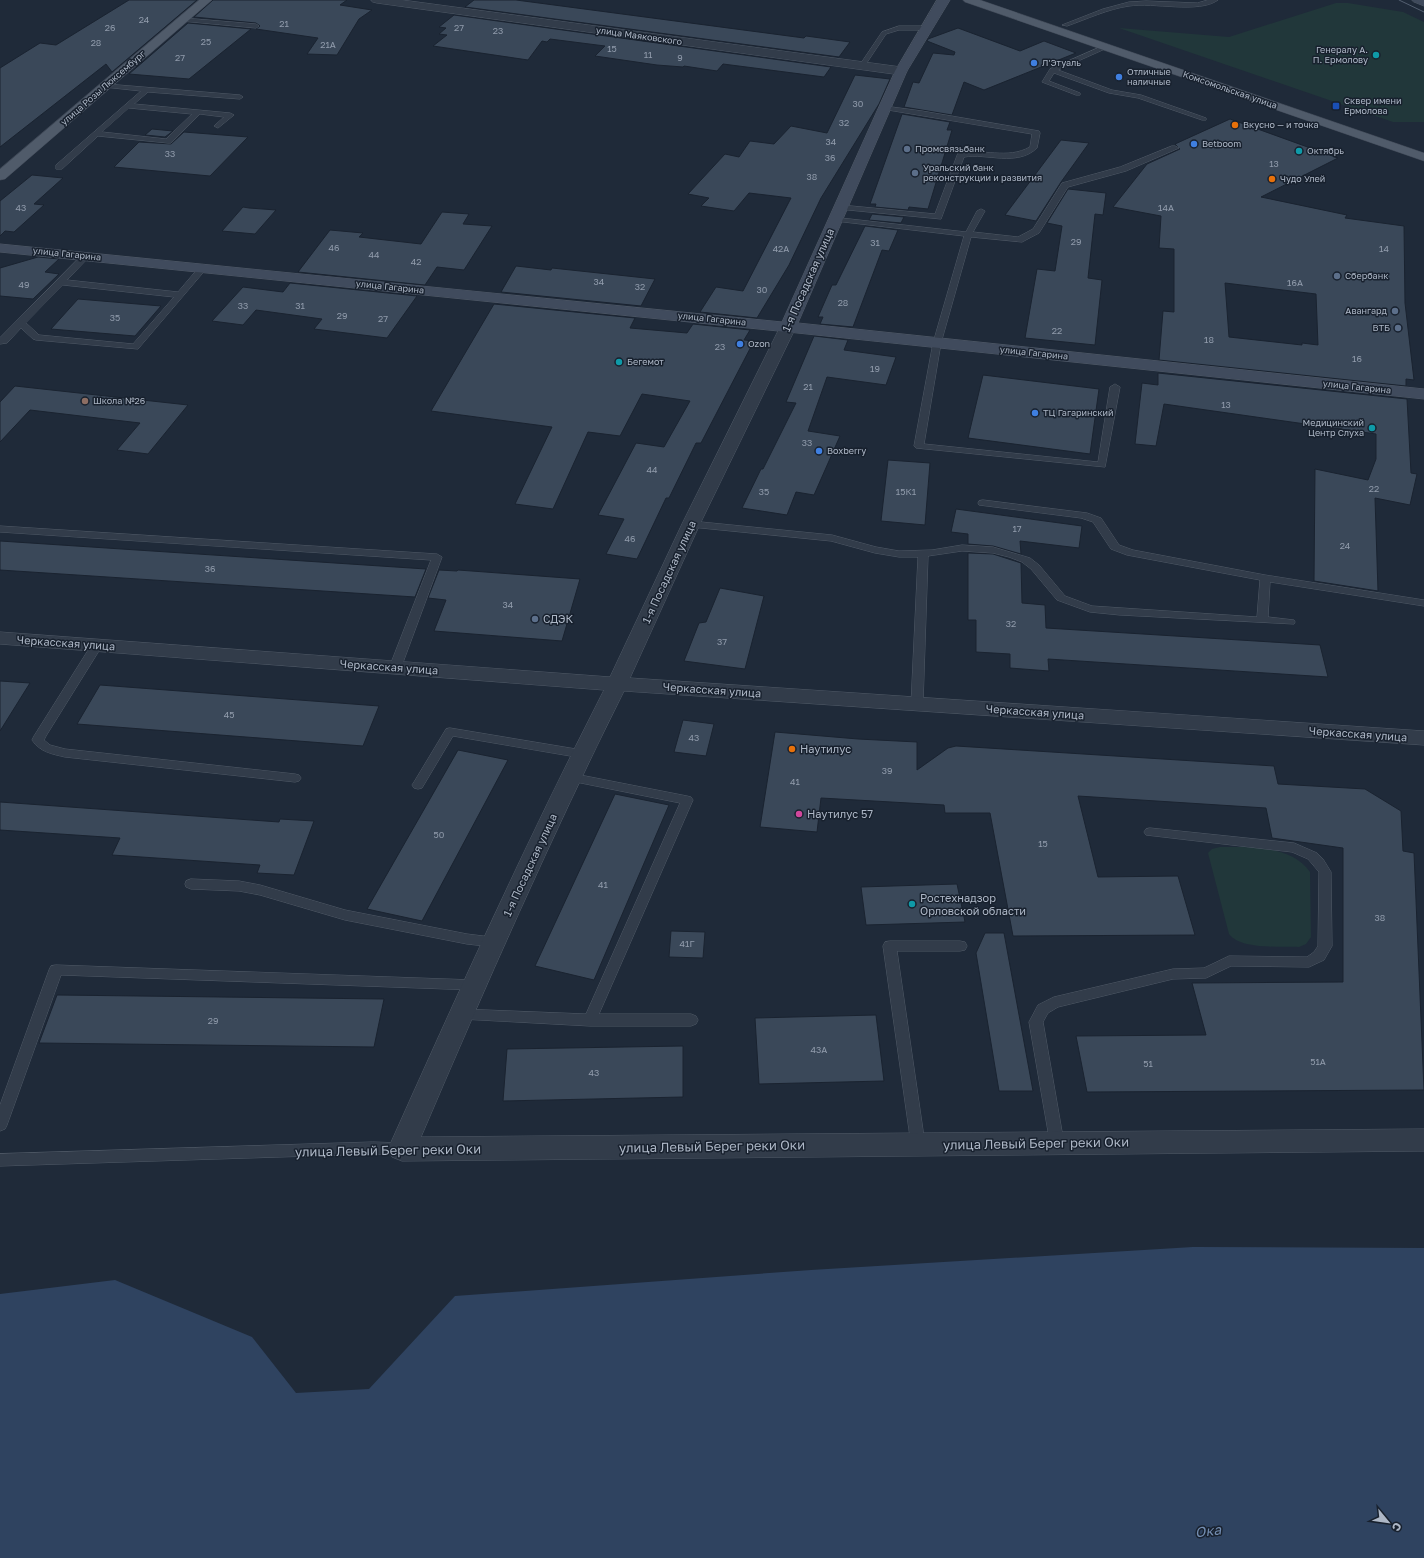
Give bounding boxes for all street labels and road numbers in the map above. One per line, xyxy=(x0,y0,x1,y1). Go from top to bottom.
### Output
street label: улица Маяковского xyxy=(595,24,683,47)
street label: улица Розы Люксембург xyxy=(58,48,147,127)
street label: Комсомольская улица xyxy=(1182,68,1279,111)
street label: 1-я Посадская улица xyxy=(779,226,836,334)
street label: улица Гагарина xyxy=(32,244,102,263)
street label: улица Гагарина xyxy=(355,277,425,296)
street label: улица Гагарина xyxy=(677,309,747,328)
street label: улица Гагарина xyxy=(999,343,1069,362)
street label: улица Гагарина xyxy=(1322,377,1392,396)
street label: 1-я Посадская улица xyxy=(639,518,698,625)
street label: Черкасская улица xyxy=(16,633,116,652)
street label: Черкасская улица xyxy=(339,657,439,676)
street label: Черкасская улица xyxy=(662,680,762,699)
street label: Черкасская улица xyxy=(985,702,1085,721)
street label: Черкасская улица xyxy=(1308,724,1408,743)
street label: 1-я Посадская улица xyxy=(500,811,559,918)
street label: улица Левый Берег реки Оки xyxy=(943,1133,1129,1153)
street label: улица Левый Берег реки Оки xyxy=(619,1136,805,1156)
street label: улица Левый Берег реки Оки xyxy=(295,1140,481,1160)

